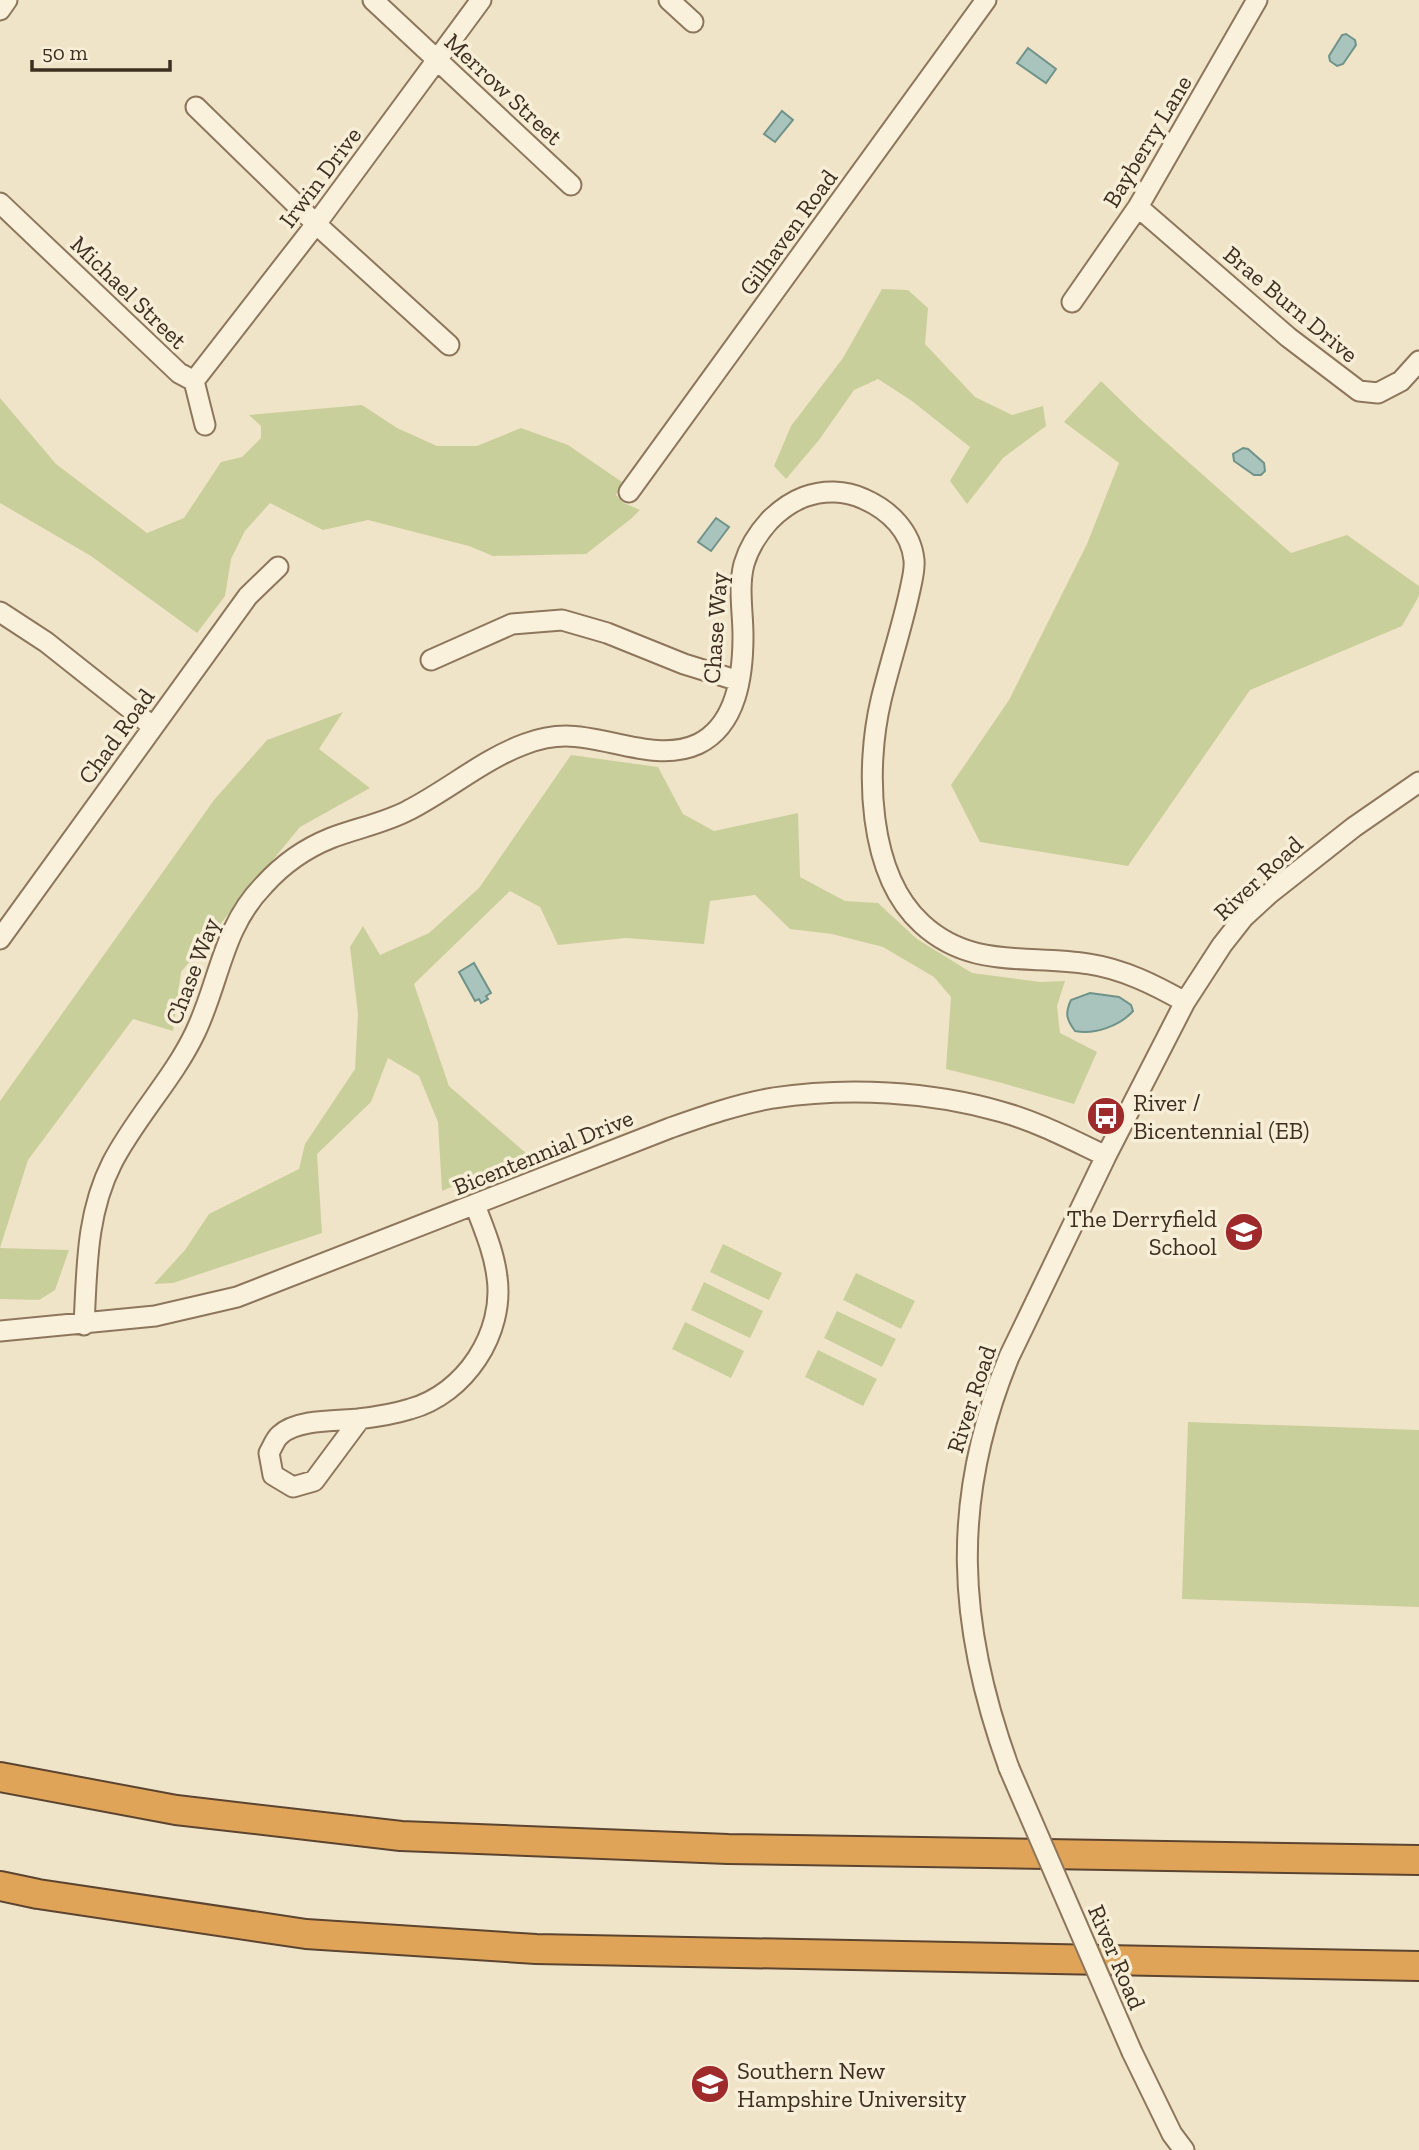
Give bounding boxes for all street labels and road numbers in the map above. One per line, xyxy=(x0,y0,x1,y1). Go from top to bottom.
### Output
street label: Merrow Street xyxy=(439,27,569,151)
street label: Bayberry Lane xyxy=(1096,70,1198,212)
street label: Irwin Drive xyxy=(273,121,367,233)
street label: Gilhaven Road xyxy=(733,164,843,300)
street label: Michael Street xyxy=(65,229,193,355)
street label: Brae Burn Drive xyxy=(1218,239,1364,369)
street label: Chase Way xyxy=(697,571,733,685)
street label: Chad Road xyxy=(72,683,160,789)
street label: River Road xyxy=(1207,830,1309,926)
street label: Chase Way xyxy=(158,913,226,1028)
street label: Bicentennial Drive xyxy=(449,1103,637,1201)
street label: River Road xyxy=(940,1342,1002,1456)
street label: River Road xyxy=(1082,1900,1152,2014)

